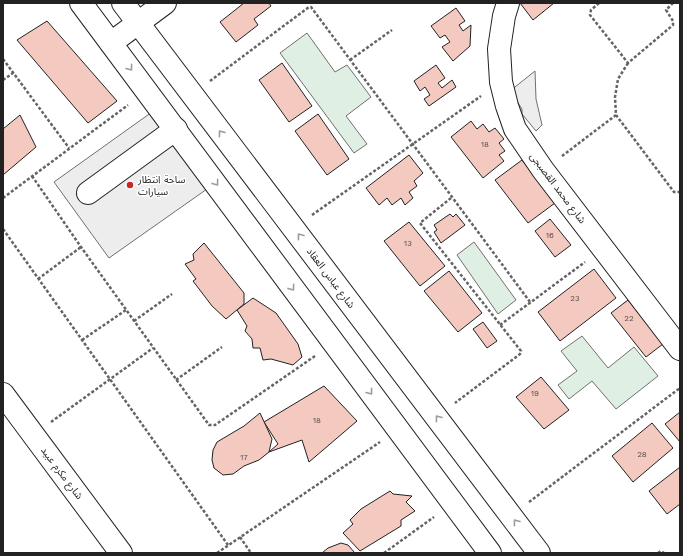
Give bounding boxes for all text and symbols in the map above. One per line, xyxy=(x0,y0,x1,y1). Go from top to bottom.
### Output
one-way arrow xyxy=(125,63,132,70)
one-way arrow xyxy=(219,130,226,137)
house number: 18 xyxy=(481,140,489,149)
street label: شارع محمد القصبجى xyxy=(526,150,588,227)
place label: ساحة انتظار سيارات xyxy=(137,174,186,198)
one-way arrow xyxy=(211,179,218,186)
marker: ساحة انتظار سيارات xyxy=(125,180,135,190)
house number: 16 xyxy=(546,231,554,240)
one-way arrow xyxy=(298,234,305,241)
house number: 13 xyxy=(404,239,412,248)
street label: شارع عباس العقاد xyxy=(303,246,357,312)
one-way arrow xyxy=(288,284,295,291)
house number: 23 xyxy=(570,294,580,303)
house number: 22 xyxy=(624,314,634,323)
one-way arrow xyxy=(365,388,372,395)
house number: 19 xyxy=(531,389,539,398)
one-way arrow xyxy=(436,415,443,422)
house number: 18 xyxy=(313,416,321,425)
street label: شارع مكرم عبيد xyxy=(36,445,85,503)
house number: 28 xyxy=(637,450,647,459)
house number: 17 xyxy=(240,453,248,462)
one-way arrow xyxy=(514,519,521,526)

